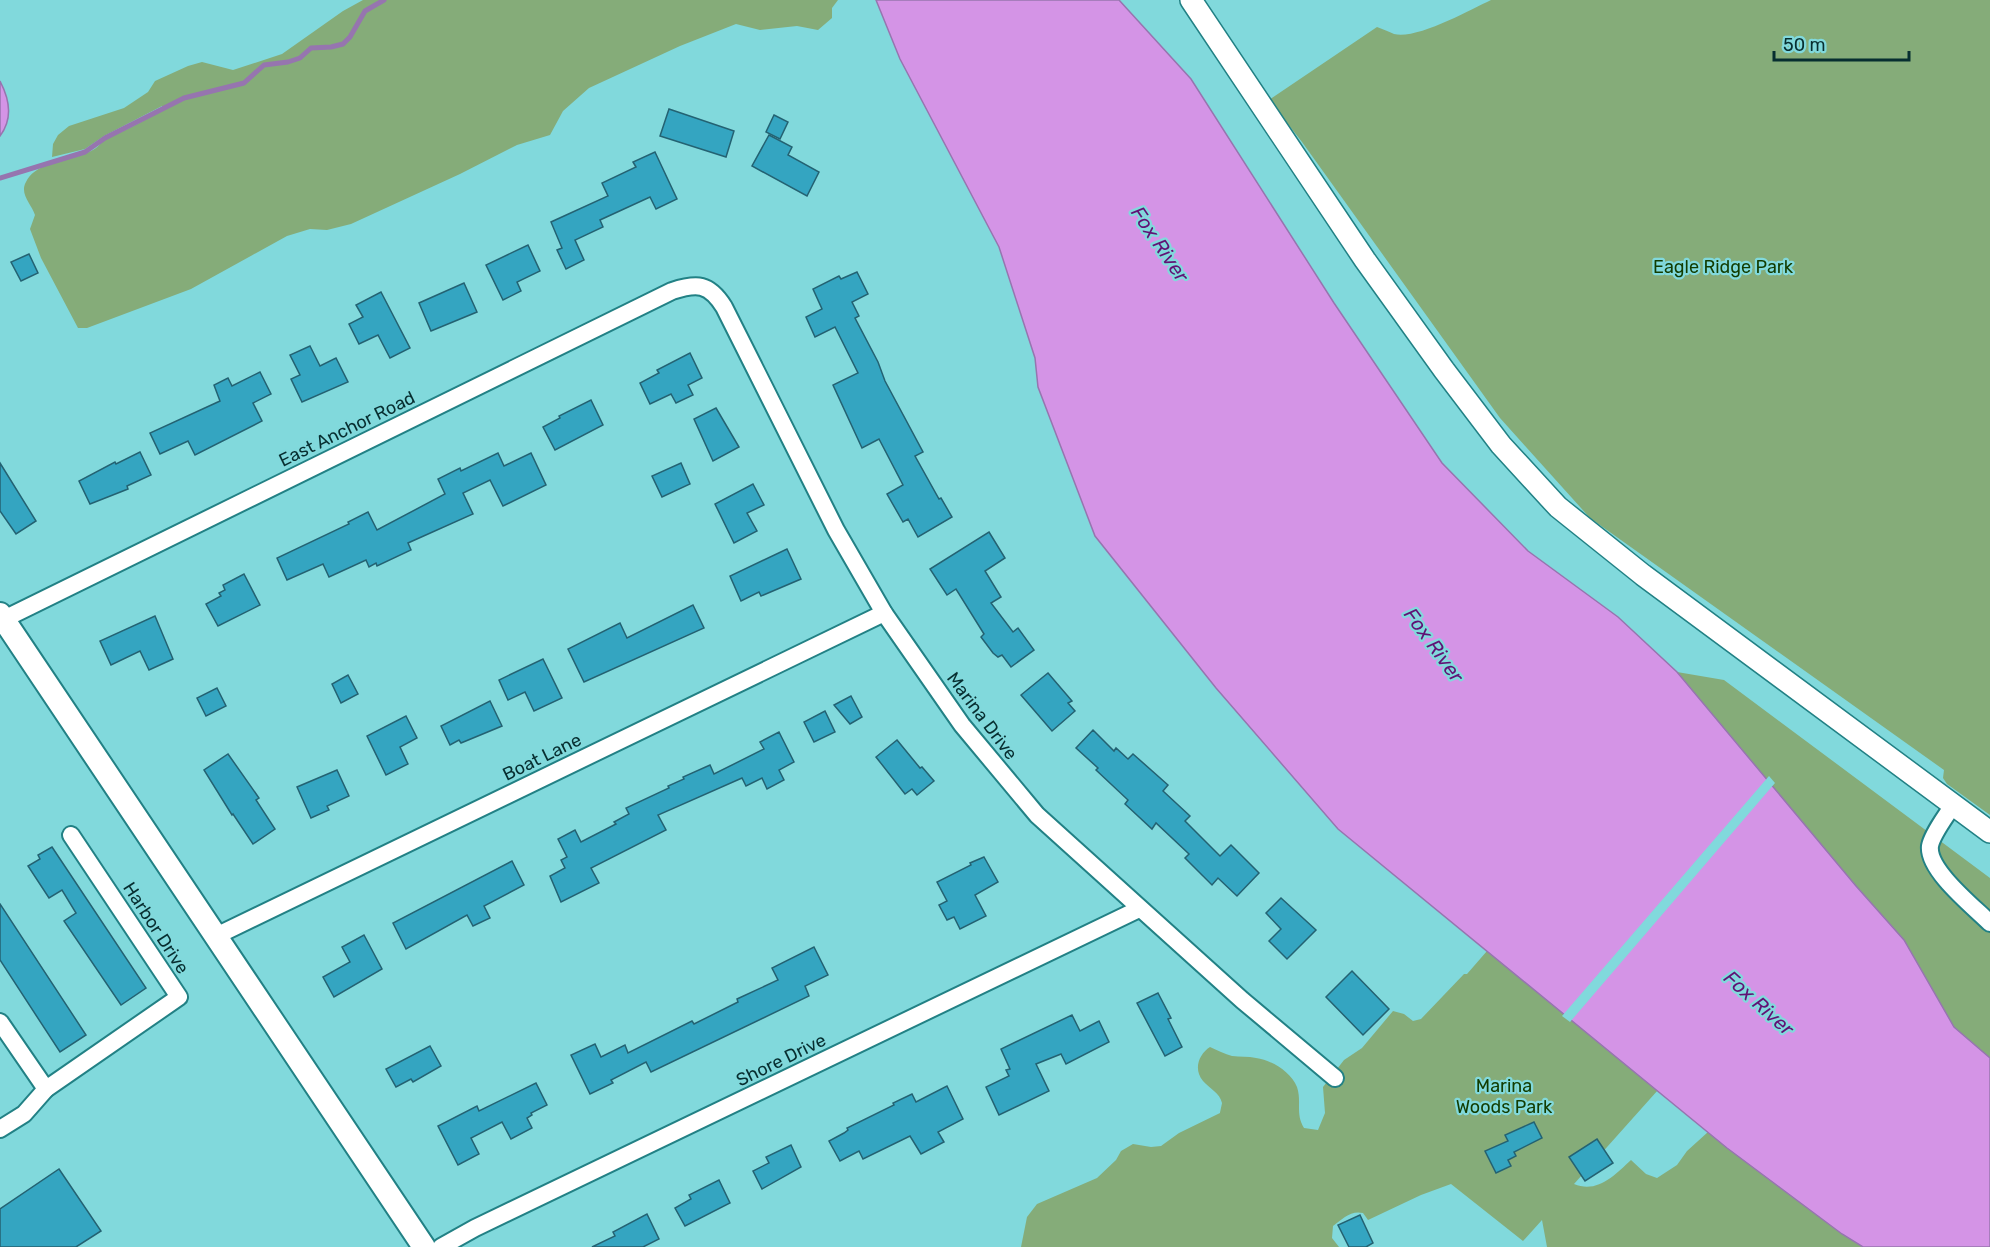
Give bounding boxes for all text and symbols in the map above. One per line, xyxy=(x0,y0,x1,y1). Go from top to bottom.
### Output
scale bar xyxy=(1774,24,1909,62)
text: 50 m xyxy=(1783,34,1826,56)
water label: Fox River xyxy=(1126,202,1195,287)
park label: Eagle Ridge Park xyxy=(1653,256,1794,278)
street label: East Anchor Road xyxy=(275,387,419,471)
water label: Fox River xyxy=(1399,603,1470,688)
street label: Marina Drive xyxy=(942,668,1022,764)
street label: Boat Lane xyxy=(499,729,585,785)
street label: Harbor Drive xyxy=(118,878,194,978)
water label: Fox River xyxy=(1719,965,1800,1042)
street label: Shore Drive xyxy=(733,1029,829,1091)
park label: Marina Woods Park xyxy=(1456,1075,1553,1118)

